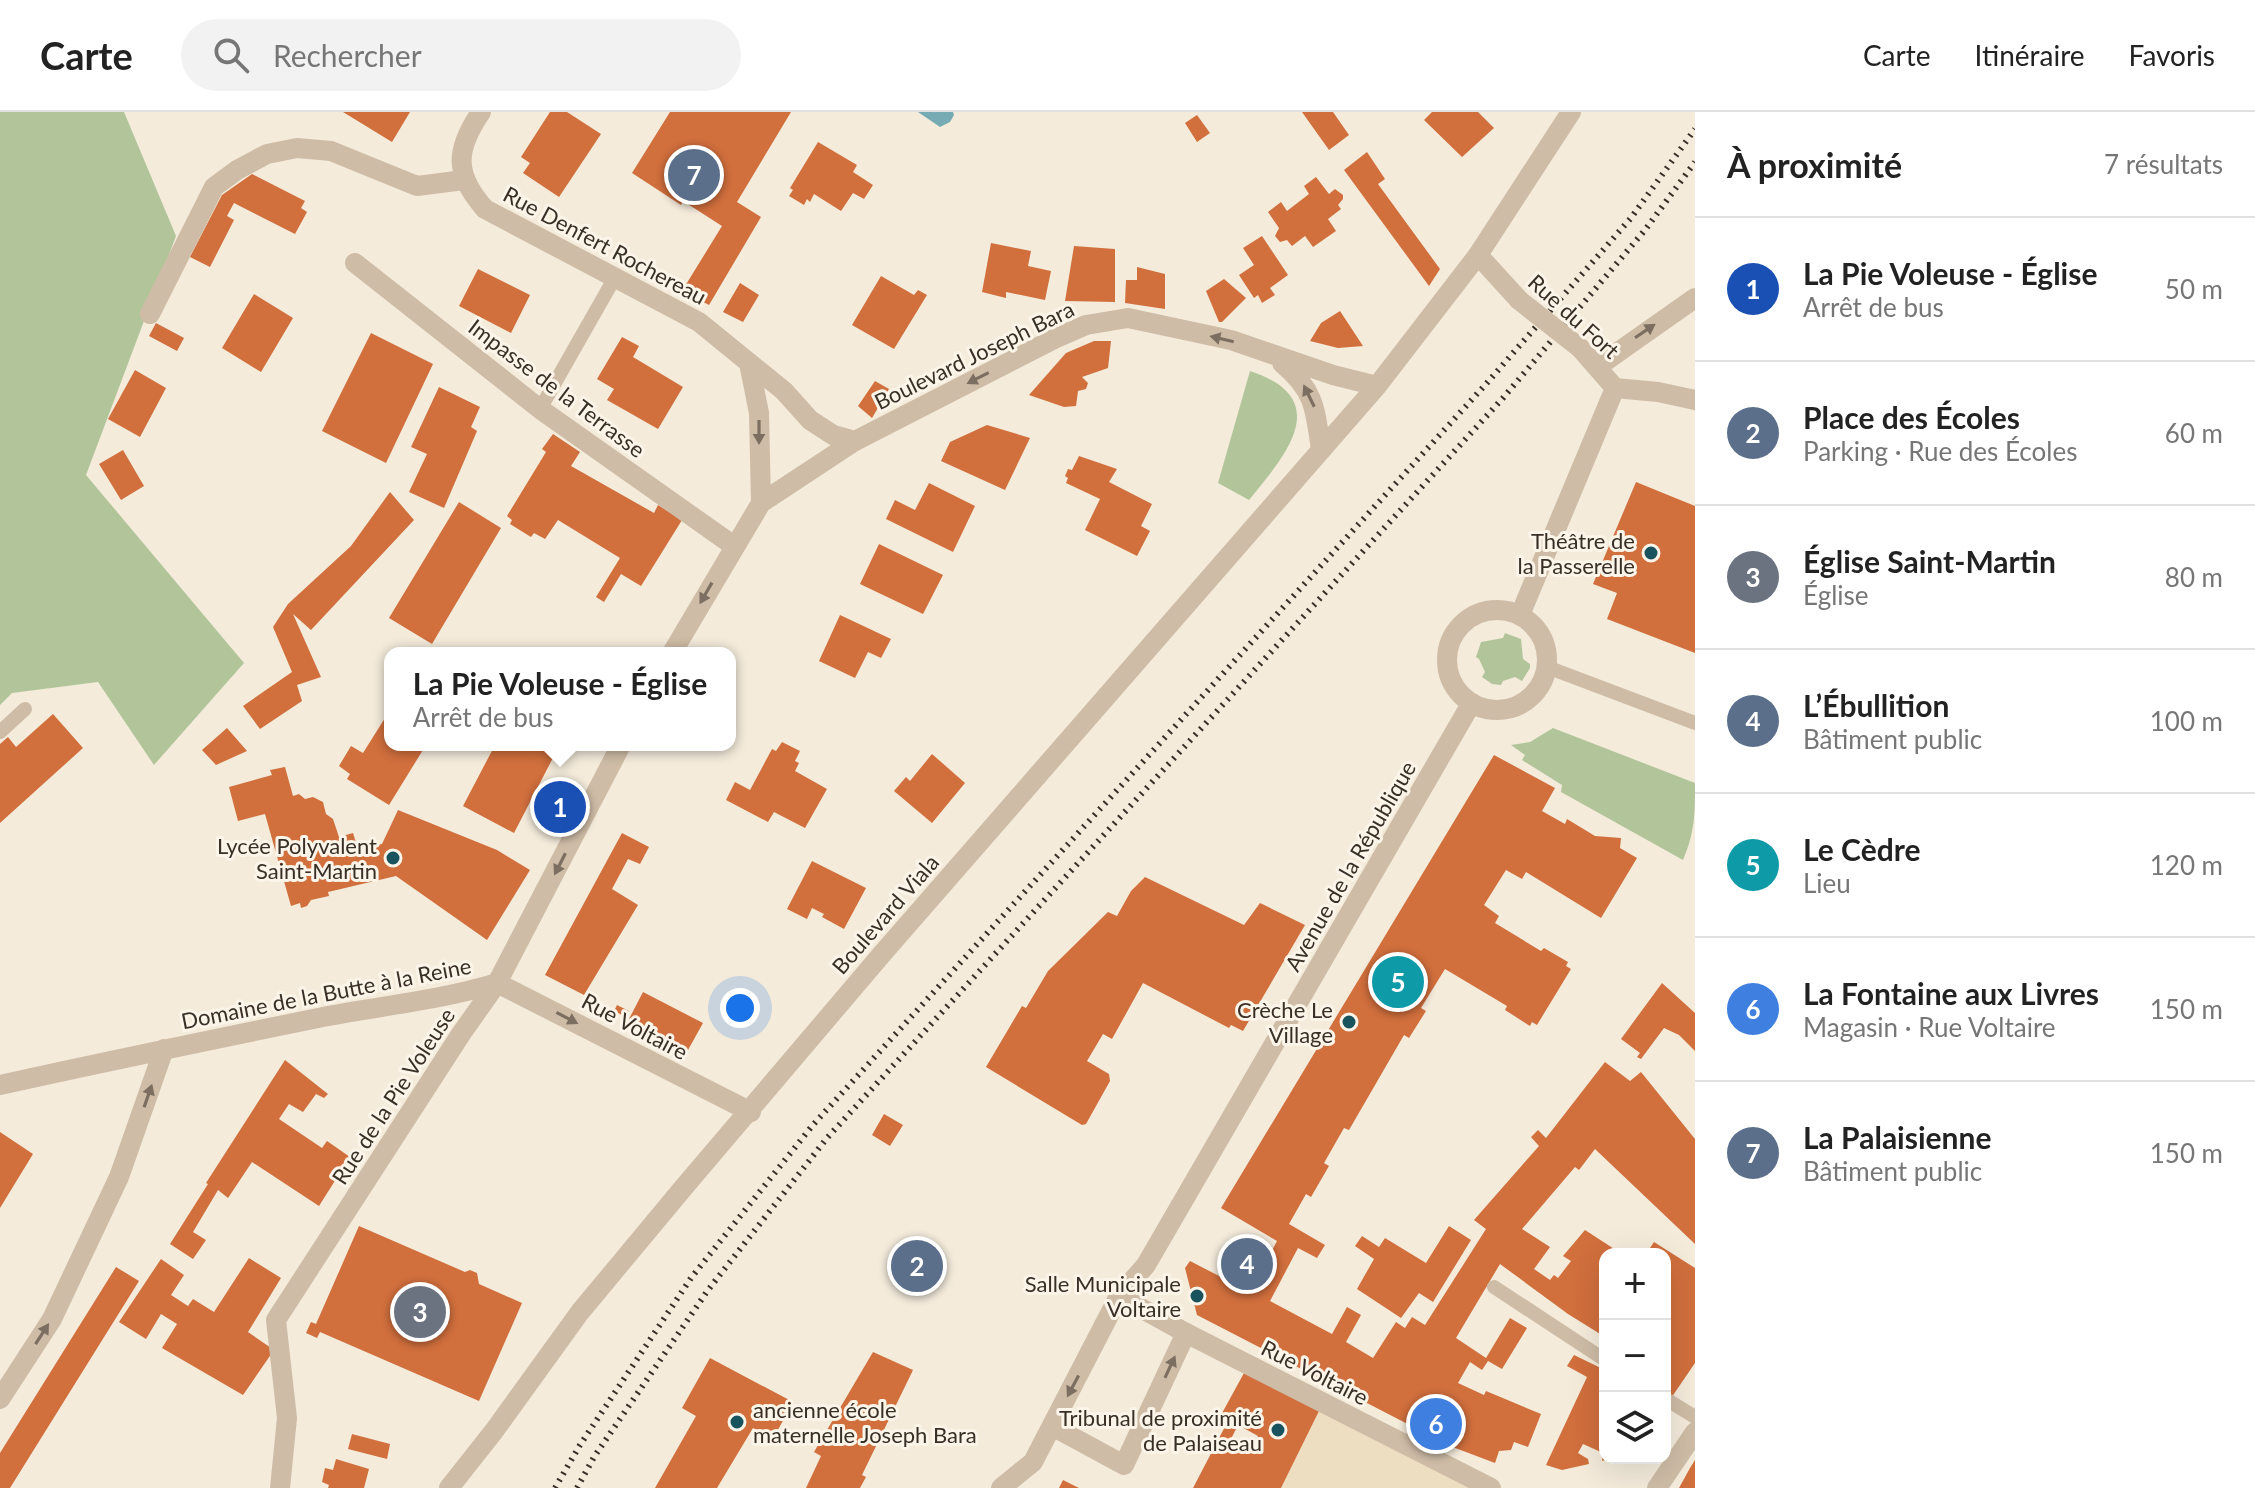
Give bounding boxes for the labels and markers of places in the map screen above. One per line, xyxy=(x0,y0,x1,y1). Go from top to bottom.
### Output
pin: 7 xyxy=(668,145,720,205)
place label: Théâtre de la Passerelle xyxy=(1518,527,1635,579)
marker: Théâtre de la Passerelle xyxy=(1642,544,1660,562)
pin: 1 xyxy=(534,777,586,837)
place label: Lycée Polyvalent Saint-Martin xyxy=(217,832,377,884)
marker: Lycée Polyvalent Saint-Martin xyxy=(384,849,402,867)
pin: 5 xyxy=(1372,952,1424,1012)
place label: Crèche Le Village xyxy=(1237,996,1333,1048)
marker: Crèche Le Village xyxy=(1340,1013,1358,1031)
pin: 4 xyxy=(1221,1234,1273,1294)
pin: 2 xyxy=(891,1236,943,1296)
place label: Salle Municipale Voltaire xyxy=(1025,1270,1181,1322)
pin: 3 xyxy=(394,1282,446,1342)
marker: Salle Municipale Voltaire xyxy=(1188,1287,1206,1305)
pin: 6 xyxy=(1410,1394,1462,1454)
place label: ancienne école maternelle Joseph Bara xyxy=(753,1396,977,1448)
place label: Tribunal de proximité de Palaiseau xyxy=(1059,1404,1262,1456)
marker: ancienne école maternelle Joseph Bara xyxy=(728,1413,746,1431)
marker: Tribunal de proximité de Palaiseau xyxy=(1269,1421,1287,1439)

